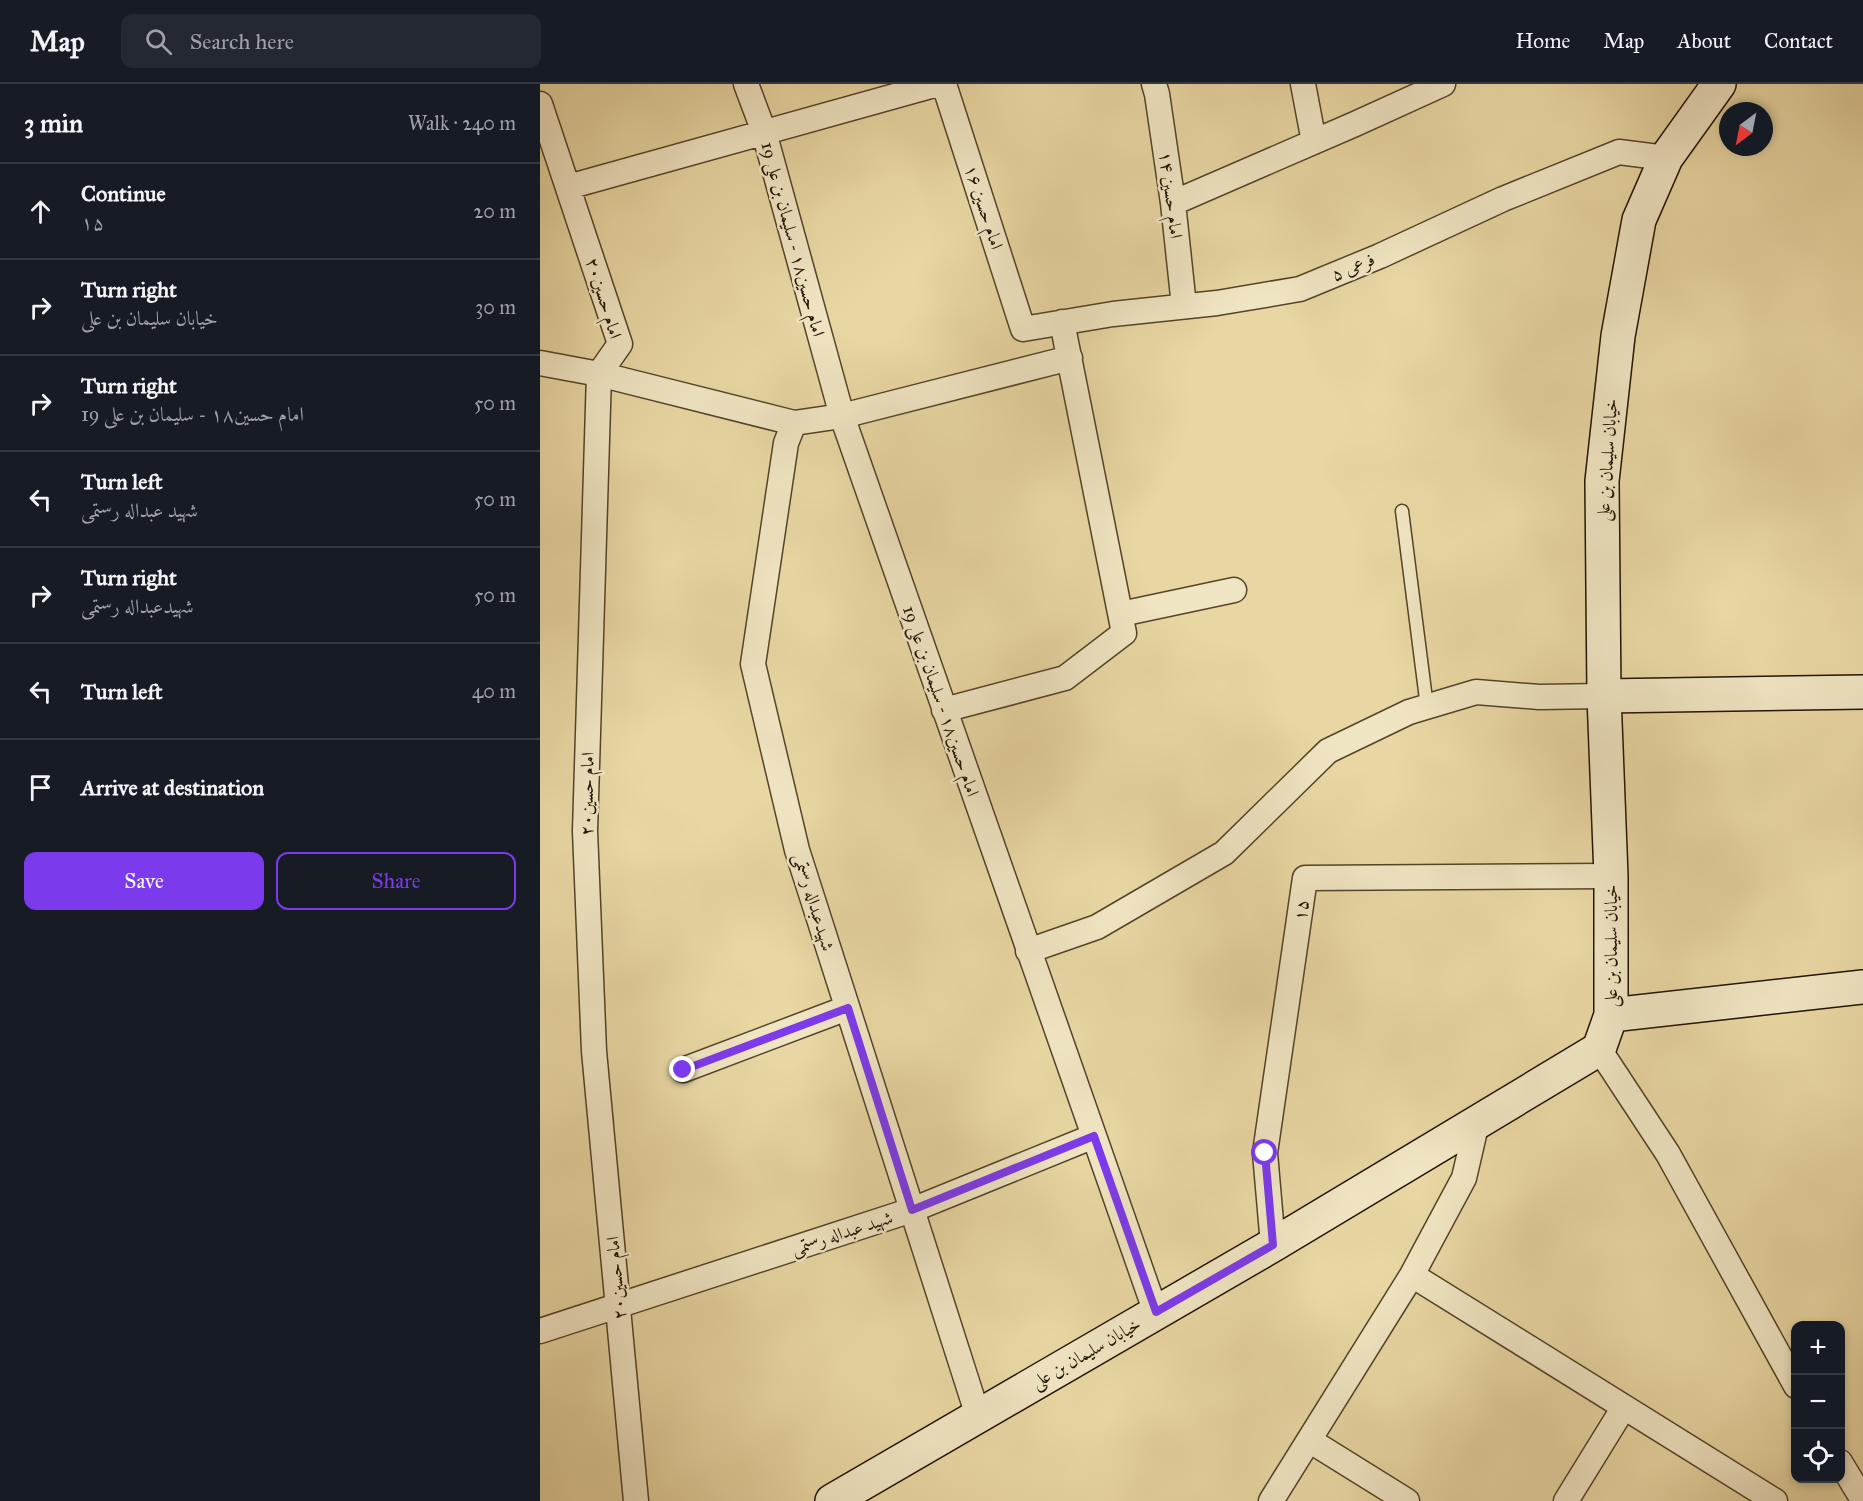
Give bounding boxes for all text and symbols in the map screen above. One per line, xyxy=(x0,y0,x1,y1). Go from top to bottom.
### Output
search box xyxy=(121,14,541,68)
text: Map xyxy=(30,24,85,59)
icon: search xyxy=(142,25,175,58)
text: Search here xyxy=(190,28,294,55)
text: Home xyxy=(1515,28,1570,54)
text: Map xyxy=(1603,28,1644,54)
text: About xyxy=(1677,28,1731,54)
text: Contact xyxy=(1764,28,1833,54)
north arrow xyxy=(1719,102,1773,156)
text: 3 min xyxy=(24,107,83,139)
text: Walk · 240 m xyxy=(408,111,516,135)
street label: امام حسین۱۸ - سلیمان بن علی 19 xyxy=(752,139,830,340)
street label: امام حسین ۱۴ xyxy=(1150,150,1187,241)
street label: امام حسین ۱۶ xyxy=(955,162,1008,254)
text: Continue xyxy=(81,180,166,207)
icon: ahead xyxy=(24,195,57,228)
text: 20 m xyxy=(473,199,516,223)
text: ۱۵ xyxy=(81,210,104,234)
street label: فرعی ۵ xyxy=(1328,248,1378,287)
street label: امام حسین۲۰ xyxy=(576,255,627,343)
text: Turn right xyxy=(81,276,177,303)
icon: right xyxy=(24,291,57,324)
text: 30 m xyxy=(475,295,516,319)
text: خیابان سلیمان بن علی xyxy=(81,306,218,330)
text: Turn right xyxy=(81,372,177,399)
icon: right xyxy=(24,387,57,420)
text: 50 m xyxy=(474,391,516,415)
street label: خیابان سلیمان بن علی xyxy=(1592,398,1624,522)
text: امام حسین۱۸ - سلیمان بن علی 19 xyxy=(81,402,304,426)
text: Turn left xyxy=(81,468,163,495)
icon: left xyxy=(24,483,57,516)
text: 50 m xyxy=(474,487,516,511)
text: شهید عبداله رستمی xyxy=(81,498,198,522)
text: Turn right xyxy=(81,564,177,591)
icon: right xyxy=(24,579,57,612)
text: 50 m xyxy=(474,583,516,607)
text: شهیدعبداله رستمی xyxy=(81,594,194,618)
street label: امام حسین۱۸ - سلیمان بن علی 19 xyxy=(893,603,984,801)
icon: left xyxy=(24,675,57,708)
text: Turn left xyxy=(81,678,163,705)
text: 40 m xyxy=(472,679,516,703)
street label: امام حسین۲۰ xyxy=(575,752,604,836)
icon: arrive xyxy=(24,771,57,804)
text: Arrive at destination xyxy=(81,774,264,801)
street label: شهیدعبداله رستمی xyxy=(788,850,839,954)
button: Save xyxy=(24,852,264,910)
button: Share xyxy=(276,852,516,910)
street label: خیابان سلیمان بن علی xyxy=(1600,884,1624,1008)
street label: ۱۵ xyxy=(1289,898,1313,922)
route end xyxy=(669,1056,695,1082)
route start xyxy=(1251,1139,1277,1165)
street label: شهید عبداله رستمی xyxy=(789,1206,896,1261)
street label: امام حسین۲۰ xyxy=(601,1235,636,1321)
street label: خیابان سلیمان بن علی xyxy=(1027,1313,1146,1395)
map controls xyxy=(1791,1321,1845,1483)
button: + xyxy=(1791,1321,1845,1375)
button: − xyxy=(1791,1375,1845,1429)
button: locate xyxy=(1791,1429,1845,1483)

